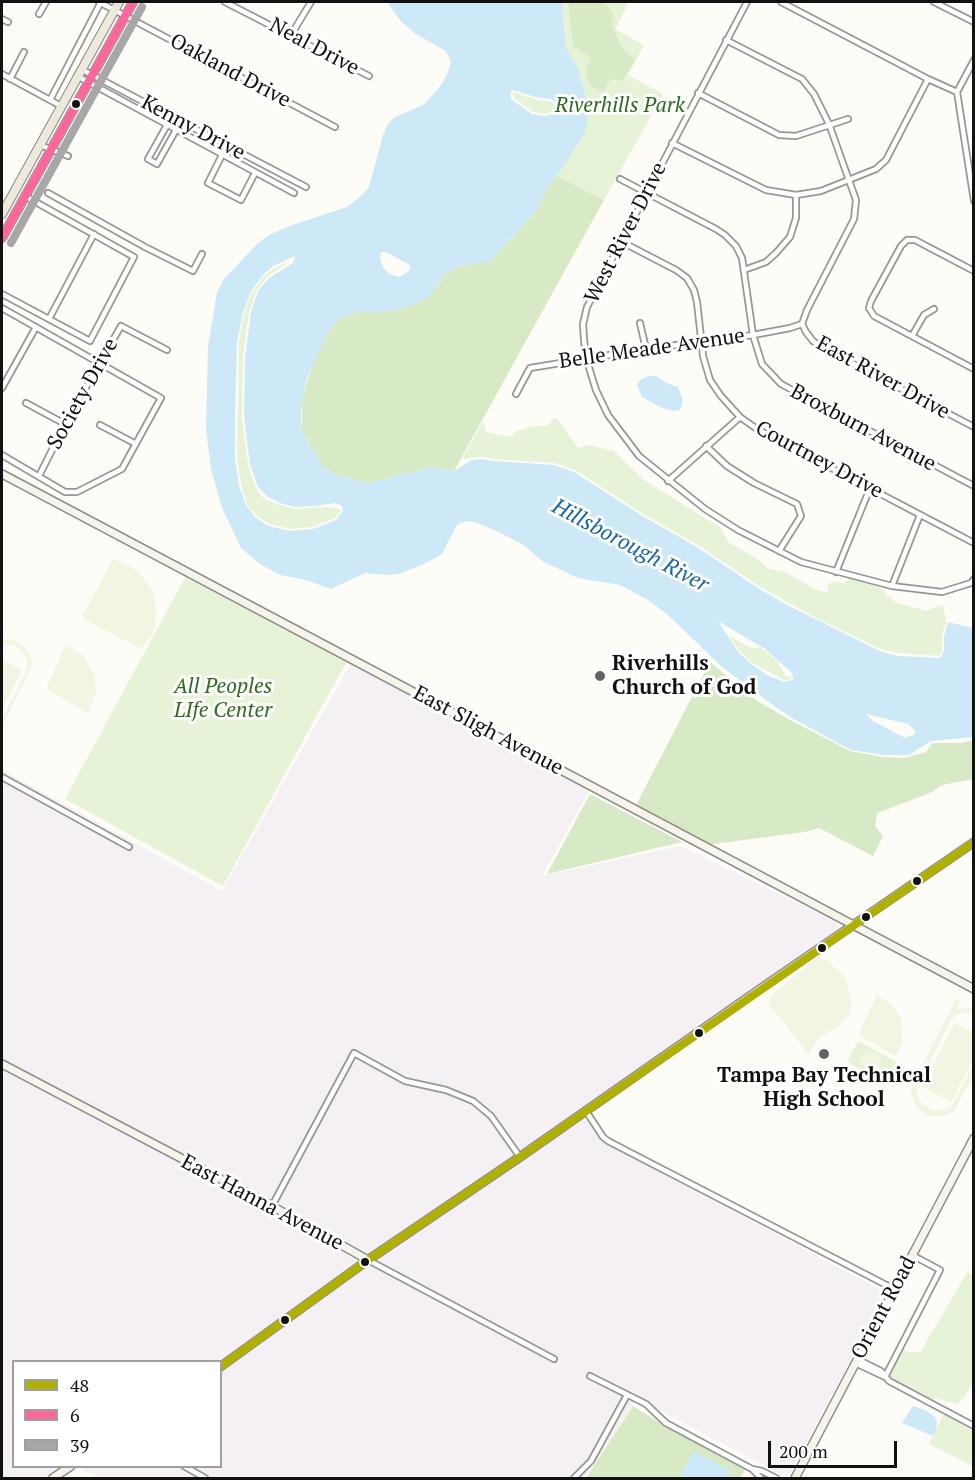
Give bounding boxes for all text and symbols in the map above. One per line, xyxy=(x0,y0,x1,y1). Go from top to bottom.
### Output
street label: Neal Drive xyxy=(265,13,363,81)
street label: Oakland Drive xyxy=(165,29,295,113)
street label: Kenny Drive xyxy=(137,90,249,166)
park label: Riverhills Park xyxy=(555,93,685,119)
unlabelled marker xyxy=(70,98,82,110)
street label: West River Drive xyxy=(580,158,672,308)
street label: Belle Meade Avenue xyxy=(558,323,746,375)
street label: East River Drive xyxy=(812,331,954,425)
street label: Society Drive xyxy=(42,334,124,454)
street label: Broxburn Avenue xyxy=(786,379,940,477)
street label: Courtney Drive xyxy=(751,416,887,504)
water label: Hillsborough River xyxy=(547,494,713,598)
place label: Riverhills Church of God xyxy=(612,651,756,701)
marker: Riverhills Church of God xyxy=(593,669,607,683)
park label: All Peoples LIfe Center xyxy=(174,674,272,724)
street label: East Sligh Avenue xyxy=(409,681,567,781)
unlabelled marker xyxy=(911,875,923,887)
unlabelled marker xyxy=(860,911,872,923)
unlabelled marker xyxy=(816,942,828,954)
unlabelled marker xyxy=(693,1027,705,1039)
marker: Tampa Bay Technical High School xyxy=(817,1047,831,1061)
place label: Tampa Bay Technical High School xyxy=(717,1063,931,1113)
street label: East Hanna Avenue xyxy=(177,1150,347,1256)
street label: Orient Road xyxy=(846,1252,922,1364)
unlabelled marker xyxy=(359,1256,371,1268)
unlabelled marker xyxy=(279,1314,291,1326)
legend xyxy=(12,1360,222,1468)
text: 48 xyxy=(70,1373,89,1397)
text: 6 xyxy=(70,1403,80,1427)
scale bar xyxy=(771,1429,900,1467)
text: 39 xyxy=(70,1433,89,1457)
text: 200 m xyxy=(779,1439,828,1463)

